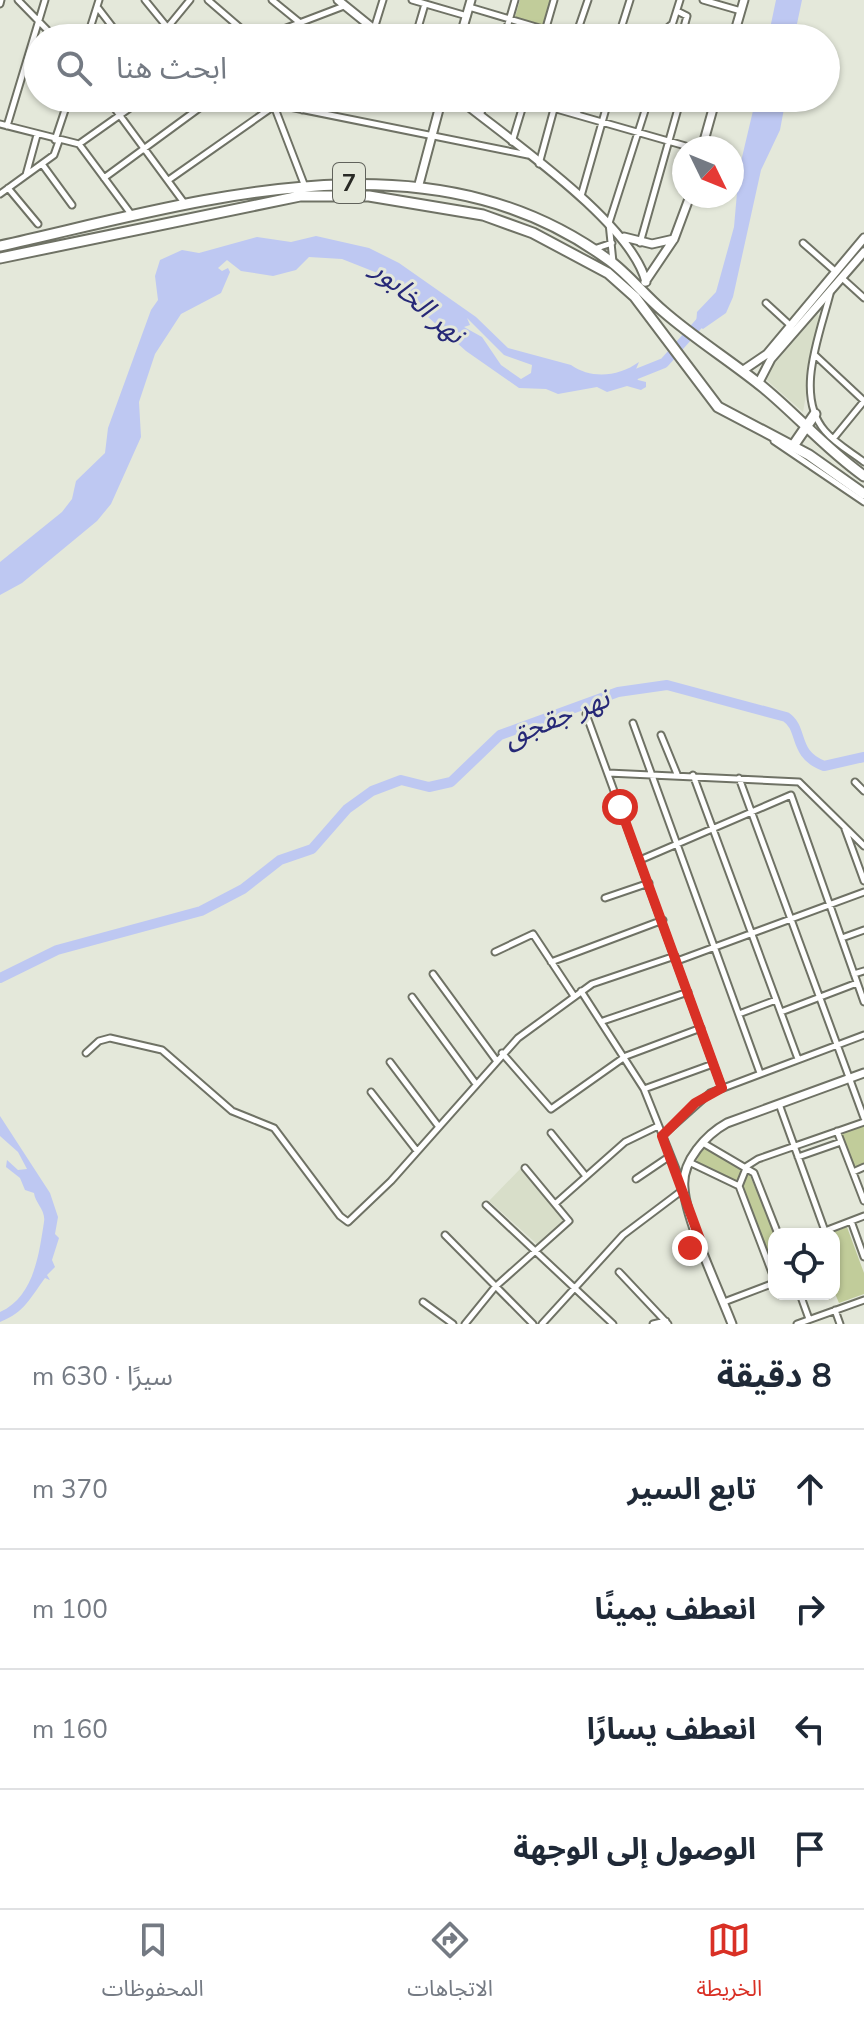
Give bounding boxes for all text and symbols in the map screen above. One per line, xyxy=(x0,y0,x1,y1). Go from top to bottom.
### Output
search box xyxy=(24,24,840,112)
icon: search xyxy=(52,46,96,90)
text: ابحث هنا xyxy=(116,48,227,89)
north arrow xyxy=(672,136,744,208)
road number: 7 xyxy=(333,163,365,203)
water label: نهر الخابور xyxy=(362,250,474,354)
water label: نهر جقجق xyxy=(498,679,617,756)
route start xyxy=(602,789,638,825)
map controls xyxy=(768,1228,840,1300)
button: locate xyxy=(768,1228,840,1300)
route end xyxy=(672,1230,708,1266)
text: 8 دقيقة xyxy=(717,1353,832,1399)
text: سيرًا · 630 m xyxy=(32,1359,173,1394)
icon: ahead xyxy=(788,1467,832,1511)
text: تابع السير xyxy=(628,1469,756,1510)
text: 370 m xyxy=(32,1472,108,1507)
icon: right xyxy=(788,1587,832,1631)
text: انعطف يمينًا xyxy=(595,1589,756,1630)
text: 100 m xyxy=(32,1592,108,1627)
icon: left xyxy=(788,1707,832,1751)
text: انعطف يسارًا xyxy=(587,1709,756,1750)
text: 160 m xyxy=(32,1712,108,1747)
icon: arrive xyxy=(788,1827,832,1871)
text: الوصول إلى الوجهة xyxy=(513,1829,756,1870)
tab: المحفوظات xyxy=(102,1918,204,2012)
tab: الاتجاهات xyxy=(407,1918,493,2012)
tab: الخريطة xyxy=(696,1918,762,2012)

